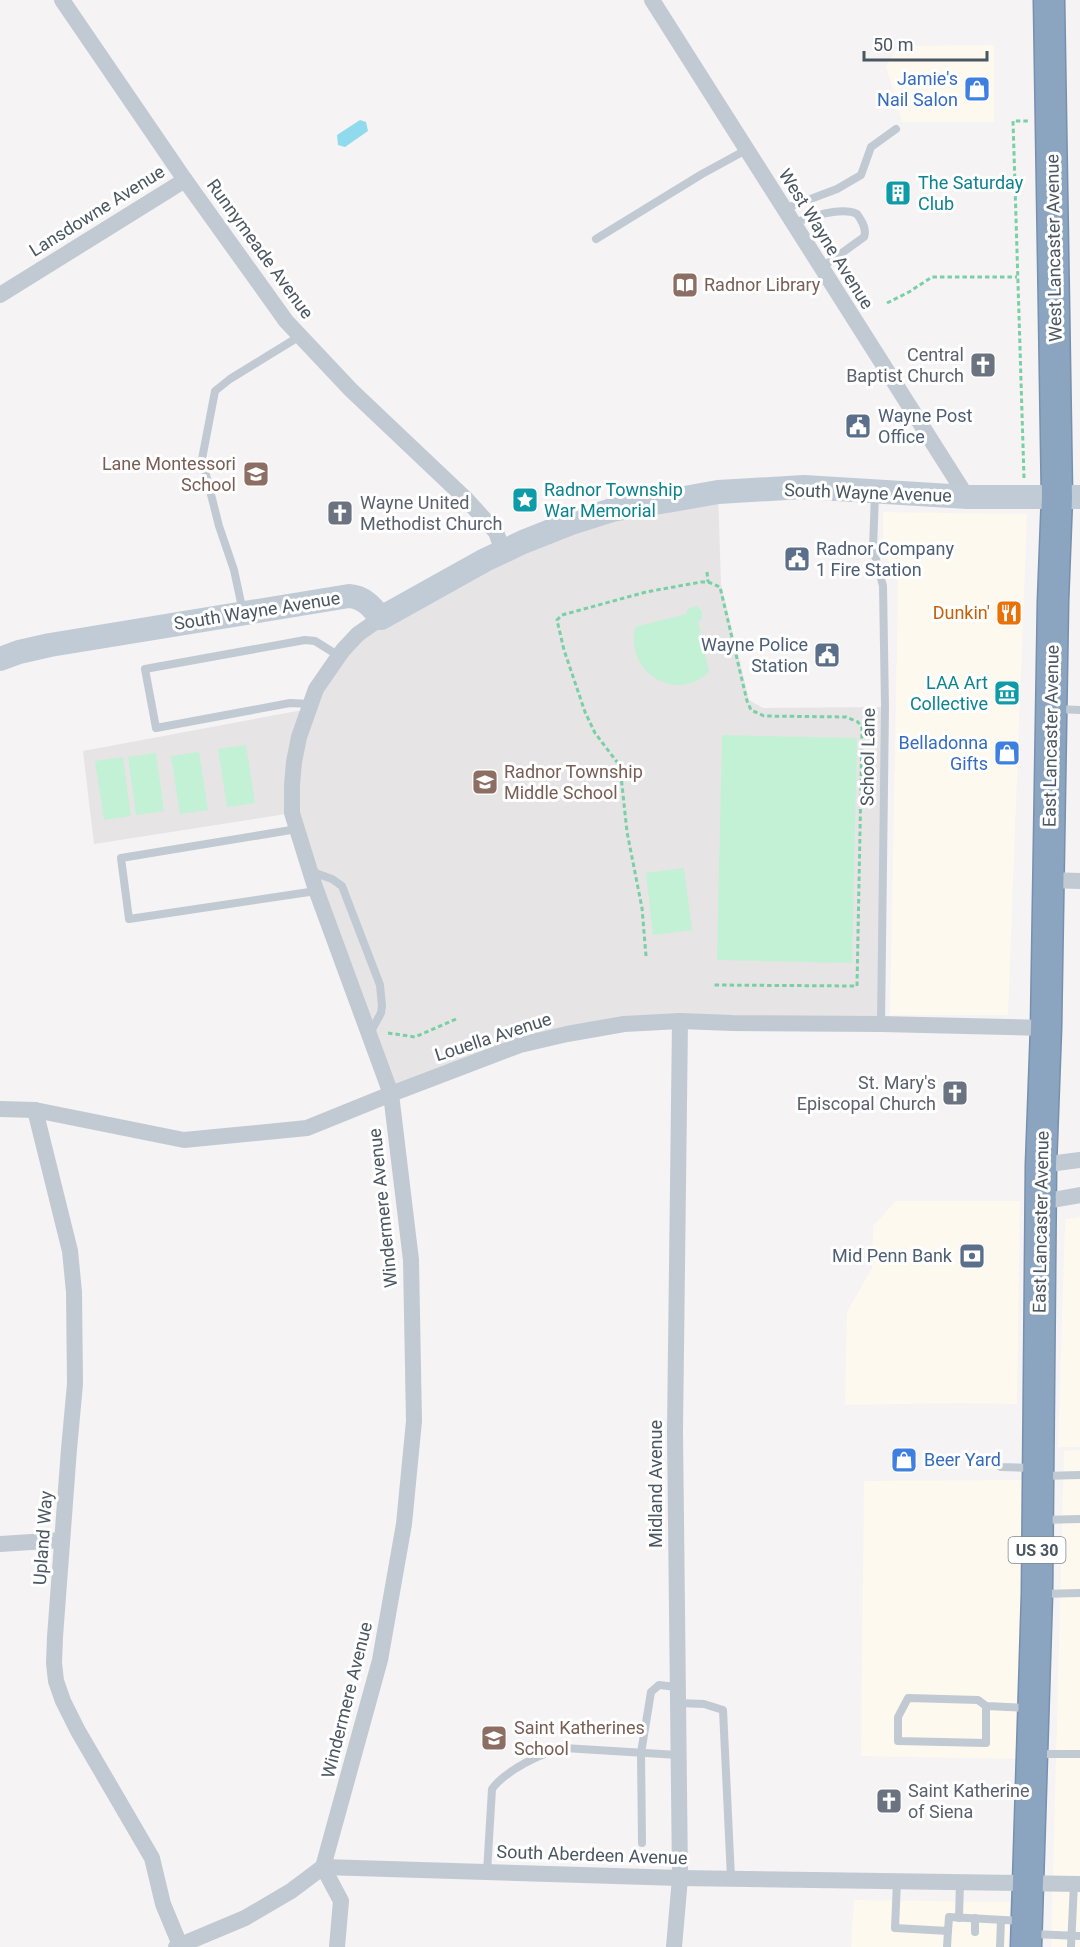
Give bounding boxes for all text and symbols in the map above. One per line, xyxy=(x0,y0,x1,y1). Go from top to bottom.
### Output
scale bar xyxy=(864,24,987,62)
text: 50 m xyxy=(873,34,913,55)
place label: Jamie's Nail Salon xyxy=(877,68,958,110)
shop icon: Jamie's Nail Salon xyxy=(962,74,992,104)
street label: West Lancaster Avenue xyxy=(1041,154,1066,342)
street label: Lansdowne Avenue xyxy=(25,160,168,261)
street label: West Wayne Avenue xyxy=(775,165,878,313)
place label: The Saturday Club xyxy=(918,172,1024,214)
street label: Runnymeade Avenue xyxy=(203,175,318,323)
building icon: The Saturday Club xyxy=(883,178,913,208)
library icon: Radnor Library xyxy=(670,270,700,300)
place label: Radnor Library xyxy=(704,274,821,295)
place label: Central Baptist Church xyxy=(846,344,964,386)
church icon: Central Baptist Church xyxy=(968,350,998,380)
place label: Wayne Post Office xyxy=(878,405,973,447)
public building icon: Wayne Post Office xyxy=(843,411,873,441)
place label: Lane Montessori School xyxy=(102,453,236,495)
school or university icon: Lane Montessori School xyxy=(241,459,271,489)
place label: Radnor Township War Memorial xyxy=(544,479,683,521)
street label: South Wayne Avenue xyxy=(784,479,952,506)
place icon: Radnor Township War Memorial xyxy=(510,485,540,515)
place label: Wayne United Methodist Church xyxy=(360,492,502,534)
church icon: Wayne United Methodist Church xyxy=(325,498,355,528)
place label: Radnor Company 1 Fire Station xyxy=(816,538,954,580)
public building icon: Radnor Company 1 Fire Station xyxy=(782,544,812,574)
street label: South Wayne Avenue xyxy=(172,587,341,634)
restaurant icon: Dunkin' xyxy=(994,598,1024,628)
place label: Dunkin' xyxy=(933,602,990,623)
place label: Wayne Police Station xyxy=(701,634,808,676)
public building icon: Wayne Police Station xyxy=(812,640,842,670)
street label: East Lancaster Avenue xyxy=(1038,645,1063,827)
place label: LAA Art Collective xyxy=(910,672,988,714)
museum icon: LAA Art Collective xyxy=(992,678,1022,708)
street label: School Lane xyxy=(856,708,879,806)
place label: Belladonna Gifts xyxy=(899,732,988,774)
shop icon: Belladonna Gifts xyxy=(992,738,1022,768)
place label: Radnor Township Middle School xyxy=(504,761,643,803)
school or university icon: Radnor Township Middle School xyxy=(470,767,500,797)
street label: Louella Avenue xyxy=(432,1008,554,1065)
place label: St. Mary's Episcopal Church xyxy=(797,1072,936,1114)
church icon: St. Mary's Episcopal Church xyxy=(940,1078,970,1108)
street label: Windermere Avenue xyxy=(364,1127,401,1289)
street label: East Lancaster Avenue xyxy=(1028,1131,1053,1313)
bank icon: Mid Penn Bank xyxy=(957,1241,987,1271)
place label: Mid Penn Bank xyxy=(832,1245,953,1266)
street label: Midland Avenue xyxy=(645,1420,666,1548)
shop icon: Beer Yard xyxy=(889,1445,919,1475)
place label: Beer Yard xyxy=(924,1449,1001,1470)
street label: Upland Way xyxy=(29,1490,56,1586)
road number: US 30 xyxy=(1008,1537,1066,1563)
street label: Windermere Avenue xyxy=(317,1620,376,1780)
place label: Saint Katherines School xyxy=(514,1717,645,1759)
school or university icon: Saint Katherines School xyxy=(479,1723,509,1753)
place label: Saint Katherine of Siena xyxy=(908,1780,1030,1822)
church icon: Saint Katherine of Siena xyxy=(874,1786,904,1816)
street label: South Aberdeen Avenue xyxy=(496,1841,688,1868)

